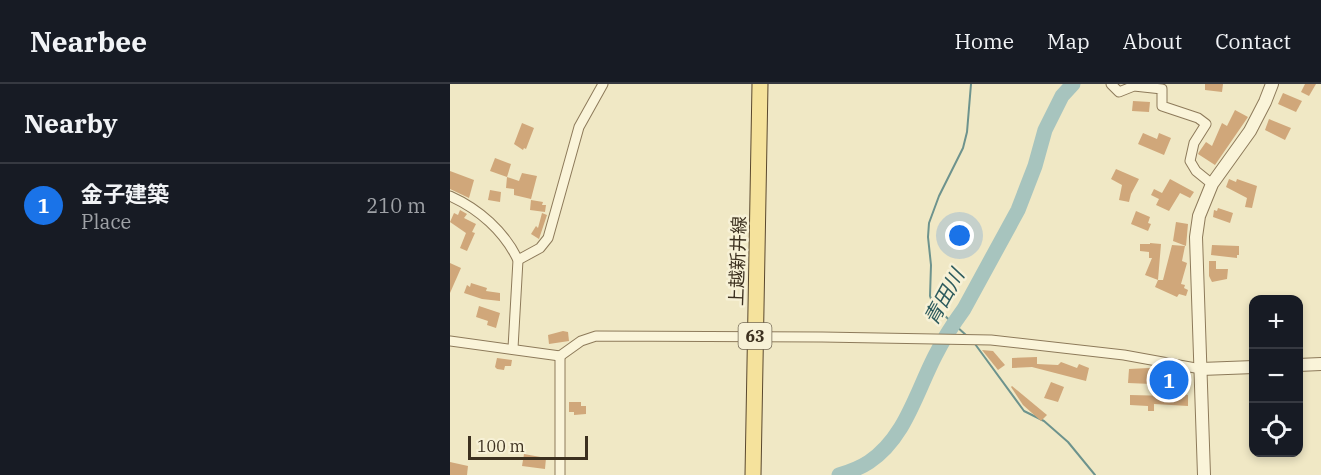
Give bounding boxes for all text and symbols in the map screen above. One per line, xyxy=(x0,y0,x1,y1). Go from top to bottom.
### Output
text: Nearbee xyxy=(30,23,147,60)
text: Home xyxy=(954,27,1014,55)
text: Map xyxy=(1047,27,1090,55)
text: About xyxy=(1123,27,1182,55)
text: Contact xyxy=(1215,27,1291,55)
text: Nearby xyxy=(24,106,118,140)
text: 金子建築 xyxy=(81,179,169,208)
text: 1 xyxy=(38,192,50,219)
text: 210 m xyxy=(366,192,426,219)
text: Place xyxy=(81,208,131,235)
street label: 上越新井線 xyxy=(724,216,751,306)
your location xyxy=(945,221,974,250)
water label: 青田川 xyxy=(917,262,971,330)
map controls xyxy=(1249,295,1303,457)
button: + xyxy=(1249,295,1303,349)
road number: 63 xyxy=(738,323,772,349)
button: − xyxy=(1249,349,1303,403)
pin: 1 xyxy=(1150,358,1188,402)
button: locate xyxy=(1249,403,1303,457)
scale bar xyxy=(468,433,588,460)
text: 100 m xyxy=(477,436,525,456)

